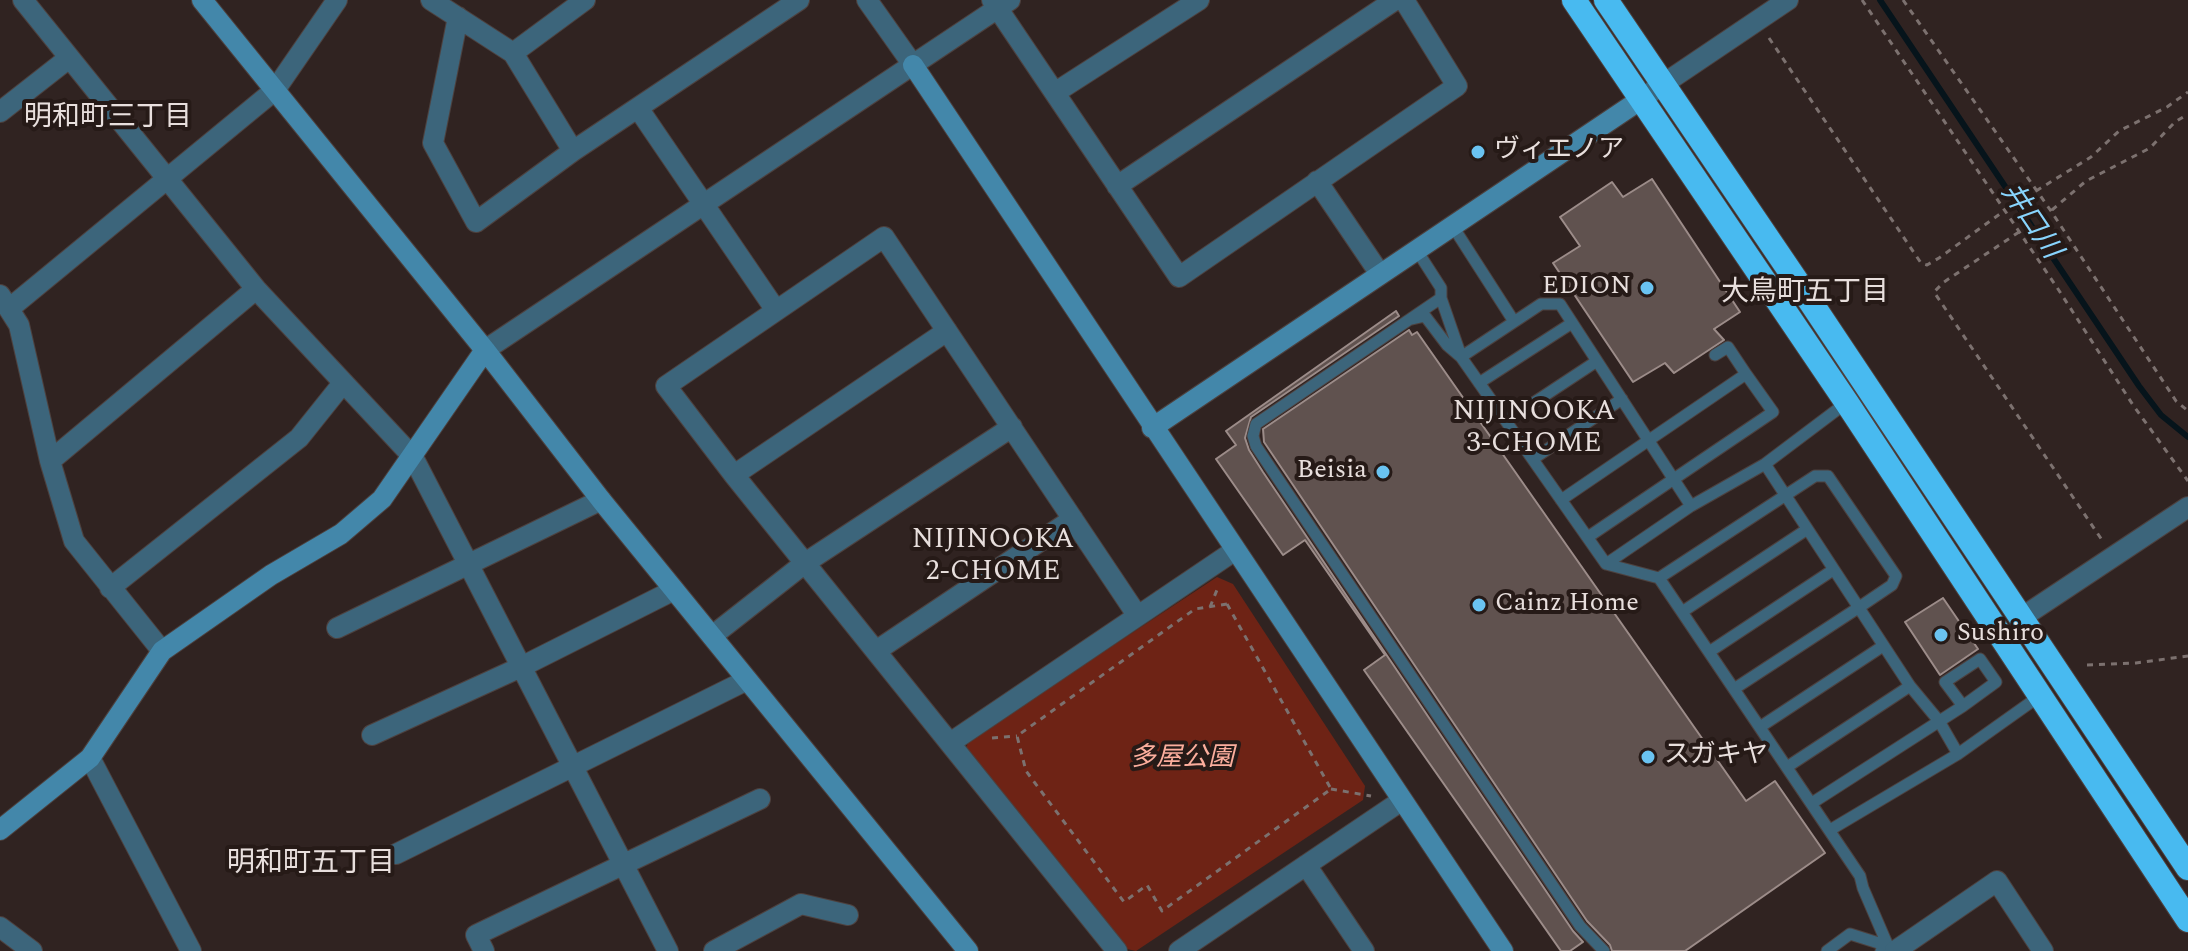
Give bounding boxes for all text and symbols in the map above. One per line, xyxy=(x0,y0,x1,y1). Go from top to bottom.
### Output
district label: 明和町三丁目 xyxy=(24,103,192,137)
place label: ヴィエノア xyxy=(1494,136,1624,168)
marker: ヴィエノア xyxy=(1469,143,1487,161)
water label: 井口川 xyxy=(1992,178,2066,266)
place label: EDION xyxy=(1542,272,1631,304)
district label: 大鳥町五丁目 xyxy=(1721,278,1889,312)
marker: EDION xyxy=(1638,279,1656,297)
district label: NIJINOOKA 3-CHOME xyxy=(1444,397,1624,463)
place label: Beisia xyxy=(1297,456,1367,488)
marker: Beisia xyxy=(1374,463,1392,481)
district label: NIJINOOKA 2-CHOME xyxy=(903,525,1083,591)
place label: Cainz Home xyxy=(1495,589,1639,621)
marker: Cainz Home xyxy=(1470,596,1488,614)
place label: Sushiro xyxy=(1957,619,2044,651)
marker: Sushiro xyxy=(1932,626,1950,644)
place label: スガキヤ xyxy=(1664,741,1768,773)
park label: 多屋公園 xyxy=(1130,744,1234,776)
marker: スガキヤ xyxy=(1639,748,1657,766)
district label: 明和町五丁目 xyxy=(227,849,395,883)

